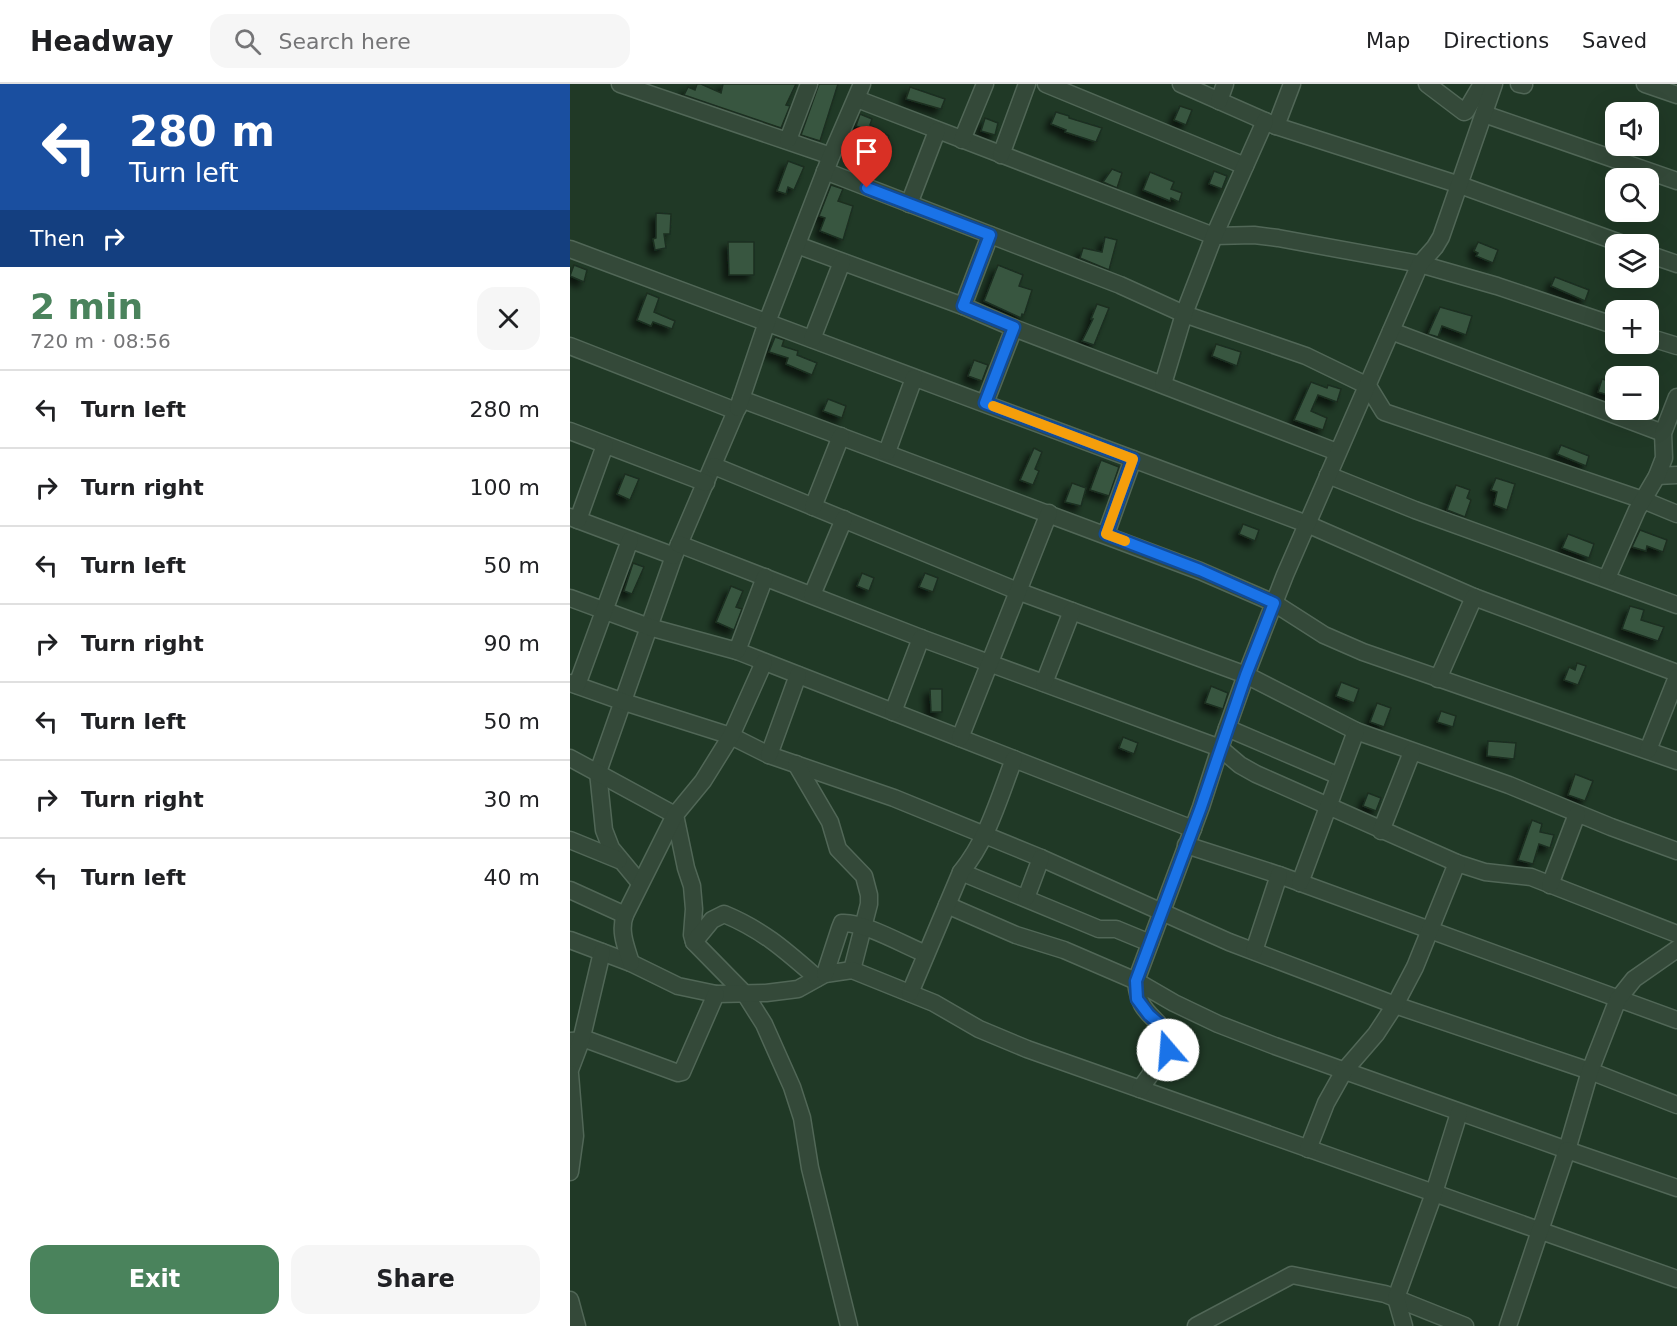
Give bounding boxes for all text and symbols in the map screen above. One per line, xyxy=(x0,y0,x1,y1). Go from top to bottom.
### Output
search box xyxy=(210,14,630,68)
text: Headway xyxy=(30,25,174,58)
icon: search xyxy=(231,25,264,58)
text: Search here xyxy=(279,29,411,54)
text: Map xyxy=(1366,29,1410,53)
text: Directions xyxy=(1443,29,1549,53)
text: Saved xyxy=(1582,29,1647,53)
map controls xyxy=(1605,102,1659,420)
button: sound xyxy=(1605,102,1659,156)
text: 280 m xyxy=(129,107,275,156)
icon: left xyxy=(30,108,108,186)
pin xyxy=(841,126,892,188)
icon: arrive xyxy=(850,135,883,168)
text: Turn left xyxy=(129,157,239,188)
button: search xyxy=(1605,168,1659,222)
icon: right xyxy=(97,222,130,255)
text: Then xyxy=(30,226,85,251)
button: layers xyxy=(1605,234,1659,288)
text: 2 min xyxy=(30,286,143,327)
button: close xyxy=(477,287,540,350)
button: + xyxy=(1605,300,1659,354)
text: 720 m · 08:56 xyxy=(30,329,171,353)
button: − xyxy=(1605,366,1659,420)
icon: left xyxy=(30,393,63,426)
text: Turn left xyxy=(81,397,186,422)
text: 280 m xyxy=(470,397,540,422)
icon: right xyxy=(30,471,63,504)
text: Turn right xyxy=(81,475,204,500)
text: 100 m xyxy=(470,475,540,500)
icon: left xyxy=(30,549,63,582)
text: Turn left xyxy=(81,553,186,578)
text: 50 m xyxy=(484,553,540,578)
icon: right xyxy=(30,627,63,660)
text: Turn right xyxy=(81,631,204,656)
text: 90 m xyxy=(484,631,540,656)
icon: left xyxy=(30,705,63,738)
text: Turn left xyxy=(81,709,186,734)
text: 50 m xyxy=(484,709,540,734)
icon: right xyxy=(30,783,63,816)
text: Turn right xyxy=(81,787,204,812)
text: 30 m xyxy=(484,787,540,812)
icon: left xyxy=(30,861,63,894)
text: Turn left xyxy=(81,865,186,890)
text: 40 m xyxy=(484,865,540,890)
position arrow xyxy=(1136,1018,1200,1082)
button: Exit xyxy=(30,1245,279,1314)
button: Share xyxy=(291,1245,540,1314)

